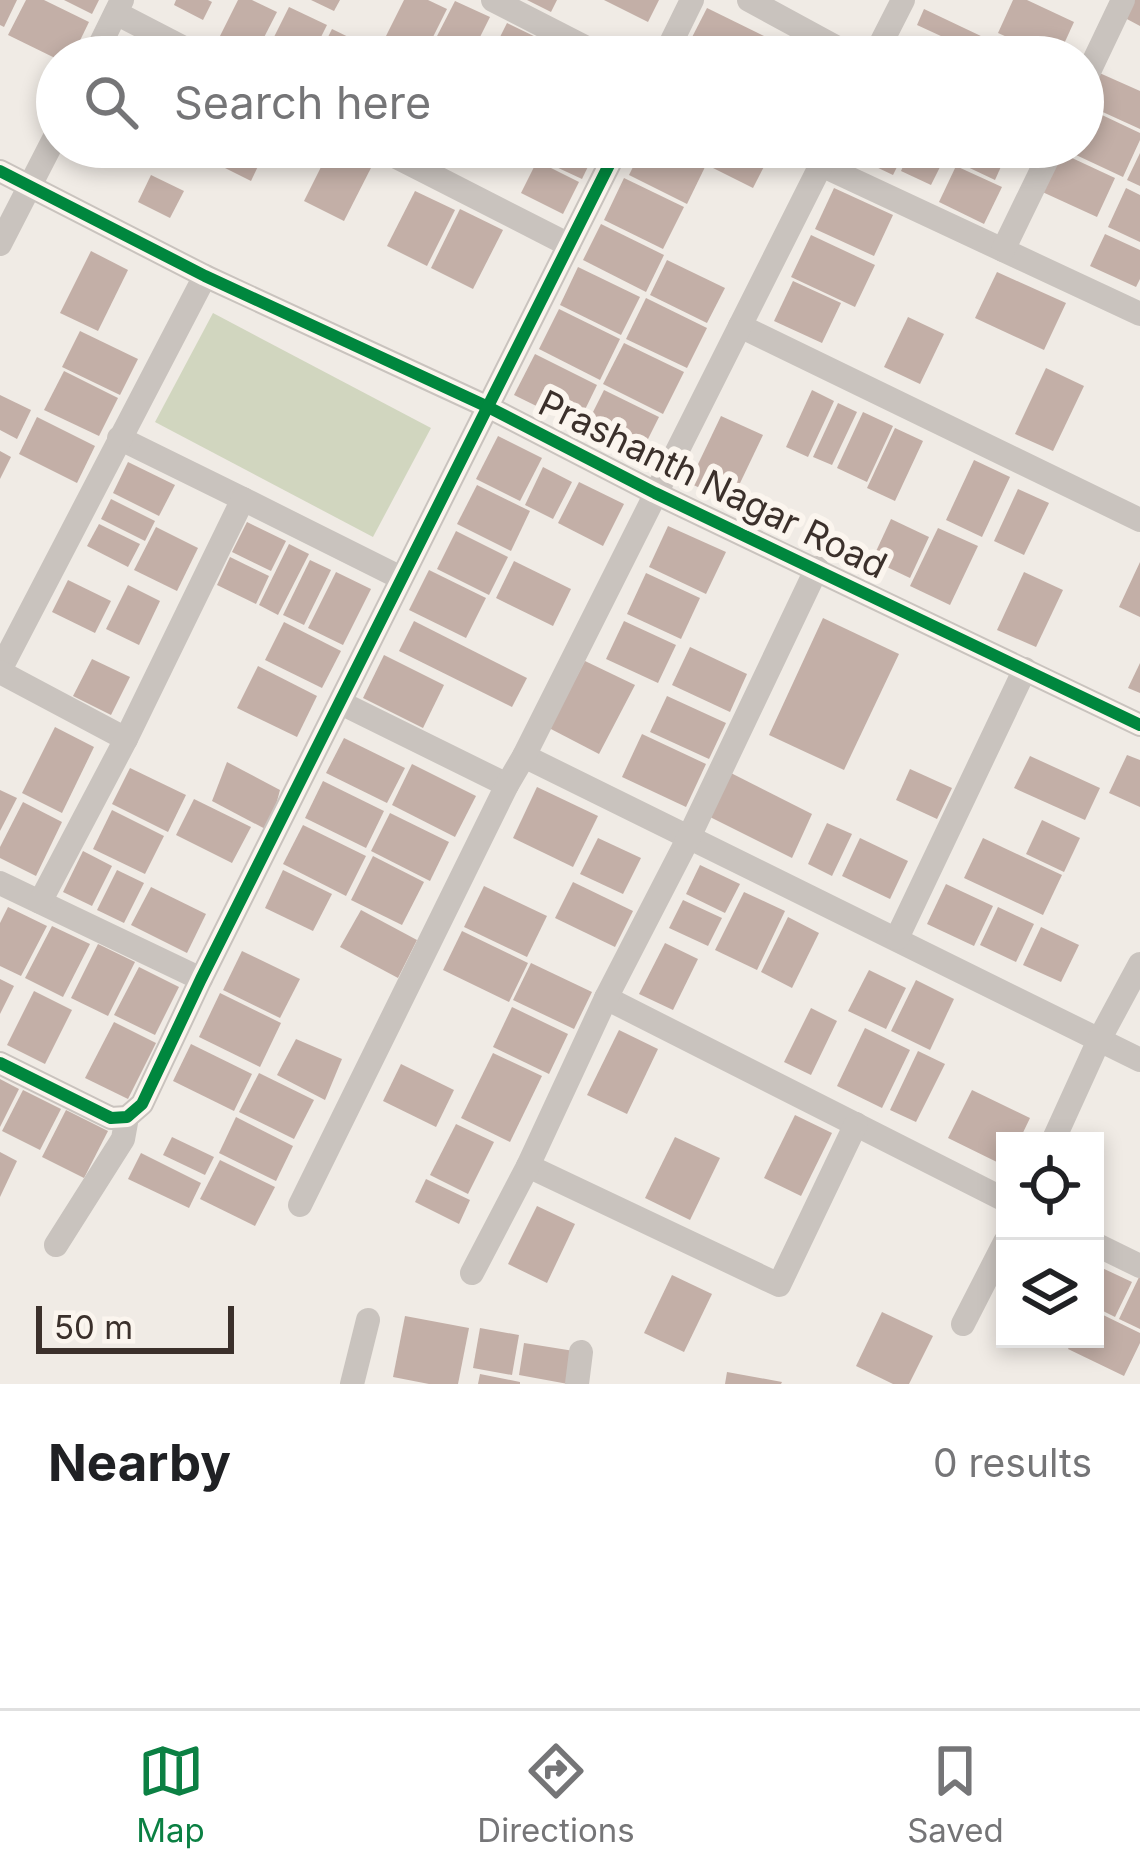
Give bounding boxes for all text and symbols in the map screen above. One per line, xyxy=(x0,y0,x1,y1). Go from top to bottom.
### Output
search box xyxy=(36,36,1104,168)
icon: search xyxy=(78,69,144,135)
text: Search here xyxy=(174,75,431,130)
street label: Prashanth Nagar Road xyxy=(532,381,894,587)
map controls xyxy=(996,1132,1104,1348)
button: locate xyxy=(996,1132,1104,1240)
button: layers xyxy=(996,1240,1104,1348)
scale bar xyxy=(36,1300,234,1353)
text: 50 m xyxy=(54,1307,133,1347)
text: Nearby xyxy=(48,1432,231,1493)
text: 0 results xyxy=(933,1439,1092,1486)
tab: Map xyxy=(136,1738,205,1850)
tab: Directions xyxy=(477,1738,635,1850)
tab: Saved xyxy=(907,1738,1004,1850)

